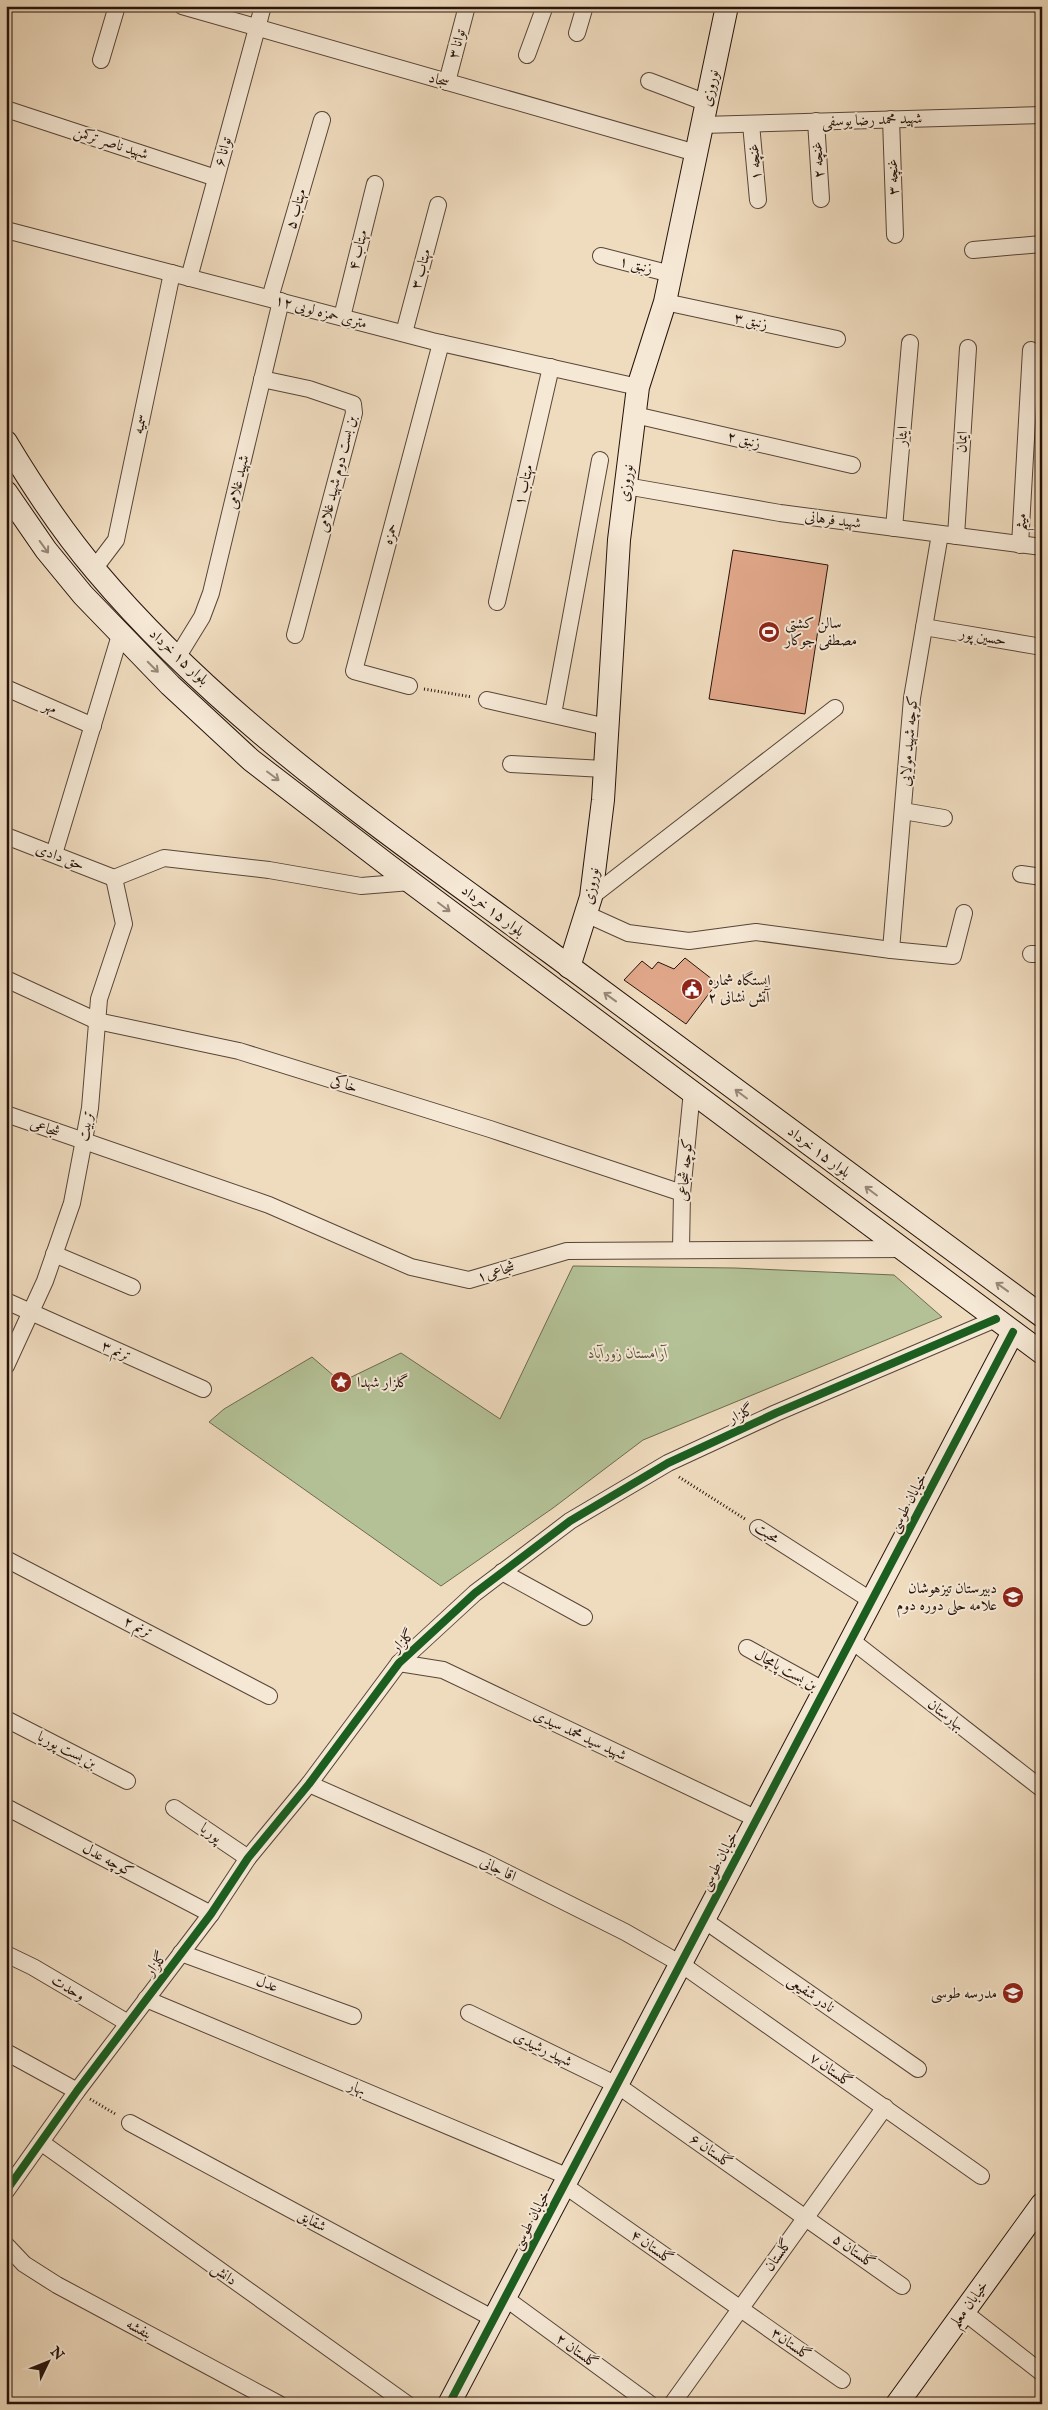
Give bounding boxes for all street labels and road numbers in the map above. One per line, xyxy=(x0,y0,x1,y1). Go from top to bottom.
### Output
street label: توانا ۳ xyxy=(444,27,470,61)
street label: سجاد xyxy=(426,68,452,92)
street label: نوروزی xyxy=(697,68,723,108)
street label: شهید محمد رضا یوسفی xyxy=(821,109,923,132)
street label: شهید ناصر ترکمن xyxy=(71,122,151,164)
street label: توانا ۶ xyxy=(210,135,236,169)
street label: غنچه ۲ xyxy=(807,141,829,179)
street label: غنچه ۱ xyxy=(744,143,766,181)
street label: غنچه ۳ xyxy=(883,158,903,196)
street label: مهتاب ۵ xyxy=(281,186,311,231)
street label: مهتاب ۴ xyxy=(344,228,372,272)
street label: مهتاب ۳ xyxy=(407,246,436,291)
street label: زنبق ۱ xyxy=(617,252,655,278)
street label: ۱۲ متری حمزه لویی xyxy=(273,291,369,333)
street label: زنبق ۳ xyxy=(733,308,770,334)
street label: سمیه xyxy=(129,412,151,436)
street label: بن بست دوم شهید غلامی xyxy=(313,413,364,535)
street label: ایثار xyxy=(892,425,912,449)
street label: زنبق ۲ xyxy=(725,427,763,453)
street label: ایمان xyxy=(952,430,972,454)
street label: شهید غلامی xyxy=(223,453,253,511)
street label: مهتاب ۱ xyxy=(510,463,538,507)
street label: نوروزی xyxy=(614,463,638,503)
street label: شهید فرهانی xyxy=(804,507,862,533)
street label: میثم xyxy=(1011,513,1036,532)
street label: حمزه xyxy=(378,521,402,547)
street label: حسین پور xyxy=(956,623,1008,651)
street label: بلوار ۱۵ خرداد xyxy=(145,625,213,690)
street label: مهر xyxy=(38,695,60,718)
street label: کوچه شهید مولایی xyxy=(896,695,923,787)
street label: حق دادی xyxy=(33,839,87,875)
street label: نوروزی xyxy=(578,866,604,906)
street label: بلوار ۱۵ خرداد xyxy=(457,881,529,941)
street label: خاکی xyxy=(328,1070,360,1097)
street label: تربیت xyxy=(74,1109,98,1143)
street label: شجاعی xyxy=(28,1114,62,1142)
street label: بلوار ۱۵ خرداد xyxy=(783,1122,855,1182)
street label: کوچه شجاعی xyxy=(673,1138,698,1202)
street label: شجاعی۱ xyxy=(475,1257,517,1287)
street label: ترنم ۳ xyxy=(97,1336,134,1369)
street label: گلزار xyxy=(723,1400,757,1429)
street label: خیابان طوسی xyxy=(884,1470,932,1537)
street label: محبت xyxy=(751,1518,783,1548)
street label: ترنم ۲ xyxy=(119,1612,156,1645)
street label: گلزار xyxy=(386,1625,419,1658)
street label: بن بست پامچال xyxy=(751,1645,821,1696)
street label: بهارستان xyxy=(924,1695,968,1735)
street label: شهید سید محمد سیدی xyxy=(530,1705,630,1765)
street label: بن بست پوریا xyxy=(34,1727,100,1774)
street label: پوریا xyxy=(196,1819,226,1849)
street label: خیابان طوسی xyxy=(695,1828,743,1895)
street label: کوچه عدل xyxy=(79,1839,137,1882)
street label: اقا جانی xyxy=(477,1852,519,1886)
street label: گلزار xyxy=(139,1948,171,1982)
street label: وحدت xyxy=(48,1971,88,2005)
street label: عدل xyxy=(253,1971,281,1997)
street label: نادر شفیعی xyxy=(783,1971,838,2018)
street label: شهید رشیدی xyxy=(511,2027,575,2071)
street label: گلستان ۷ xyxy=(806,2048,856,2092)
street label: بهار xyxy=(343,2075,369,2100)
street label: گلستان ۶ xyxy=(686,2129,736,2173)
street label: خیابان طوسی xyxy=(507,2187,555,2254)
street label: شقایق xyxy=(294,2206,330,2236)
street label: گلستان ۴ xyxy=(627,2225,677,2269)
street label: گلستان ۵ xyxy=(829,2229,879,2273)
street label: گلستان xyxy=(760,2235,796,2275)
street label: دانش xyxy=(207,2258,241,2290)
street label: خیابان معلم xyxy=(946,2277,996,2334)
street label: بنفشه xyxy=(123,2314,155,2344)
street label: گلستان۳ xyxy=(767,2323,815,2365)
street label: گلستان ۲ xyxy=(552,2329,602,2373)

